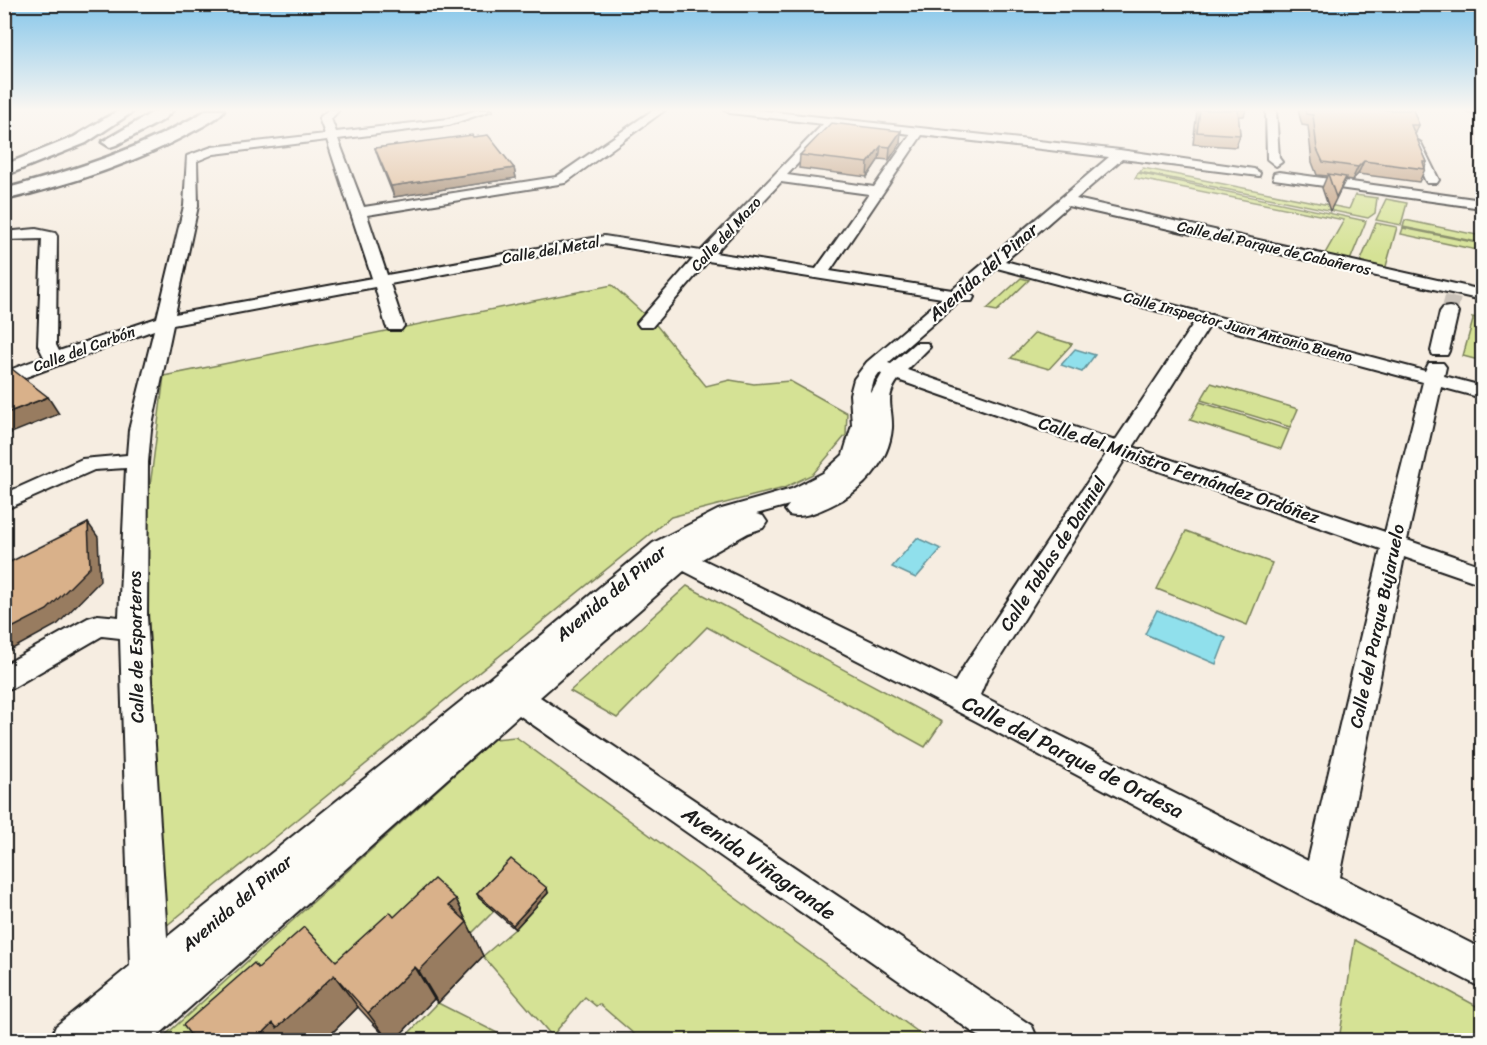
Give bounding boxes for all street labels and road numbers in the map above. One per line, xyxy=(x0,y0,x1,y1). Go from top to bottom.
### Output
street label: Calle del Mazo xyxy=(684,190,768,278)
street label: Calle del Parque de Cabañeros xyxy=(1175,213,1373,283)
street label: Avenida del Pinar xyxy=(920,214,1047,330)
street label: Calle del Metal xyxy=(500,229,603,271)
street label: Calle Inspector Juan Antonio Bueno xyxy=(1121,284,1356,370)
street label: Calle del Carbón xyxy=(29,318,139,380)
street label: Calle del Ministro Fernández Ordóñez xyxy=(1034,407,1324,533)
street label: Calle Tablas de Daimiel xyxy=(991,470,1116,638)
street label: Calle del Parque Bujaruelo xyxy=(1340,521,1414,731)
street label: Avenida del Pinar xyxy=(547,535,675,650)
street label: Calle de Esparteros xyxy=(119,570,153,723)
street label: Calle del Parque de Ordesa xyxy=(955,684,1191,830)
street label: Avenida Viñagrande xyxy=(673,795,844,931)
street label: Avenida del Pinar xyxy=(173,845,301,960)

